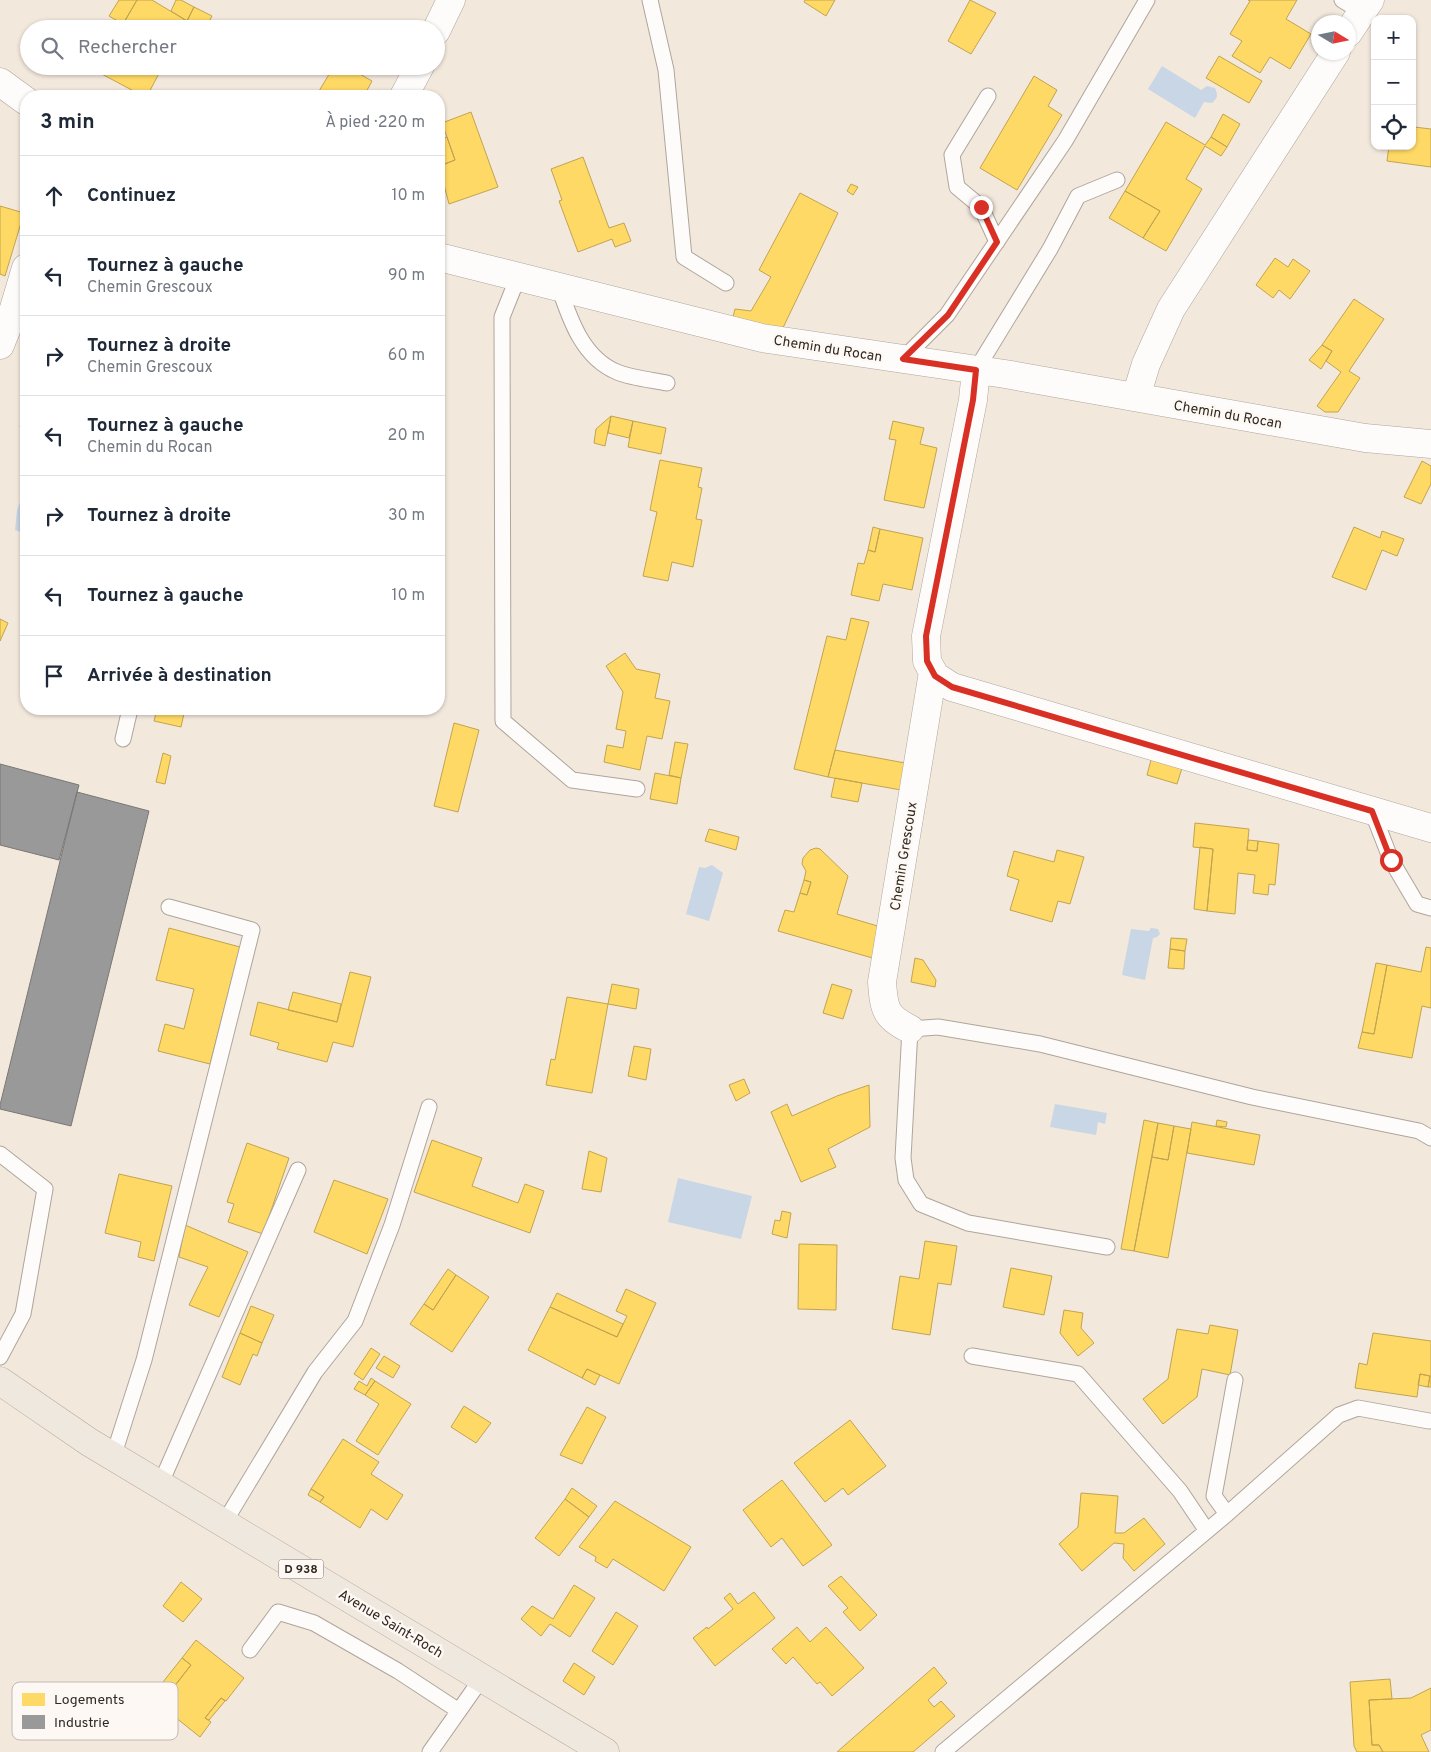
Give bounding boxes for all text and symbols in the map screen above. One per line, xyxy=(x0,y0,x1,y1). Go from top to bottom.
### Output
north arrow xyxy=(1311,15,1356,60)
map controls xyxy=(1371,15,1416,150)
button: + xyxy=(1371,15,1416,60)
search box xyxy=(20,20,445,75)
icon: search xyxy=(38,34,66,62)
text: Rechercher xyxy=(78,36,177,60)
button: − xyxy=(1371,60,1416,105)
button: locate xyxy=(1371,105,1416,150)
text: 3 min xyxy=(40,109,95,136)
text: À pied · 220 m xyxy=(325,113,425,133)
icon: ahead xyxy=(40,182,68,210)
text: Continuez xyxy=(87,184,176,208)
text: 10 m xyxy=(391,186,425,206)
route end xyxy=(970,196,993,219)
text: Tournez à gauche xyxy=(87,254,244,278)
icon: left xyxy=(40,262,68,290)
text: 90 m xyxy=(388,266,425,286)
text: Chemin Grescoux xyxy=(87,278,213,298)
street label: Chemin du Rocan xyxy=(772,333,883,366)
text: Tournez à droite xyxy=(87,334,231,358)
icon: right xyxy=(40,342,68,370)
text: 60 m xyxy=(388,346,425,366)
text: Chemin Grescoux xyxy=(87,358,213,378)
street label: Chemin du Rocan xyxy=(1172,398,1283,433)
text: Tournez à gauche xyxy=(87,414,244,438)
icon: left xyxy=(40,422,68,450)
text: 20 m xyxy=(388,426,425,446)
text: Chemin du Rocan xyxy=(87,438,212,458)
icon: right xyxy=(40,502,68,530)
text: Tournez à droite xyxy=(87,504,231,528)
text: 30 m xyxy=(388,506,425,526)
icon: left xyxy=(40,582,68,610)
text: Tournez à gauche xyxy=(87,584,244,608)
text: 10 m xyxy=(391,586,425,606)
icon: arrive xyxy=(40,662,68,690)
text: Arrivée à destination xyxy=(87,664,272,688)
street label: Chemin Grescoux xyxy=(887,801,921,912)
route start xyxy=(1380,849,1403,872)
road number: D 938 xyxy=(278,1560,324,1578)
street label: Avenue Saint-Roch xyxy=(335,1586,446,1662)
legend xyxy=(12,1682,178,1740)
text: Logements xyxy=(54,1692,125,1709)
text: Industrie xyxy=(54,1715,109,1732)

